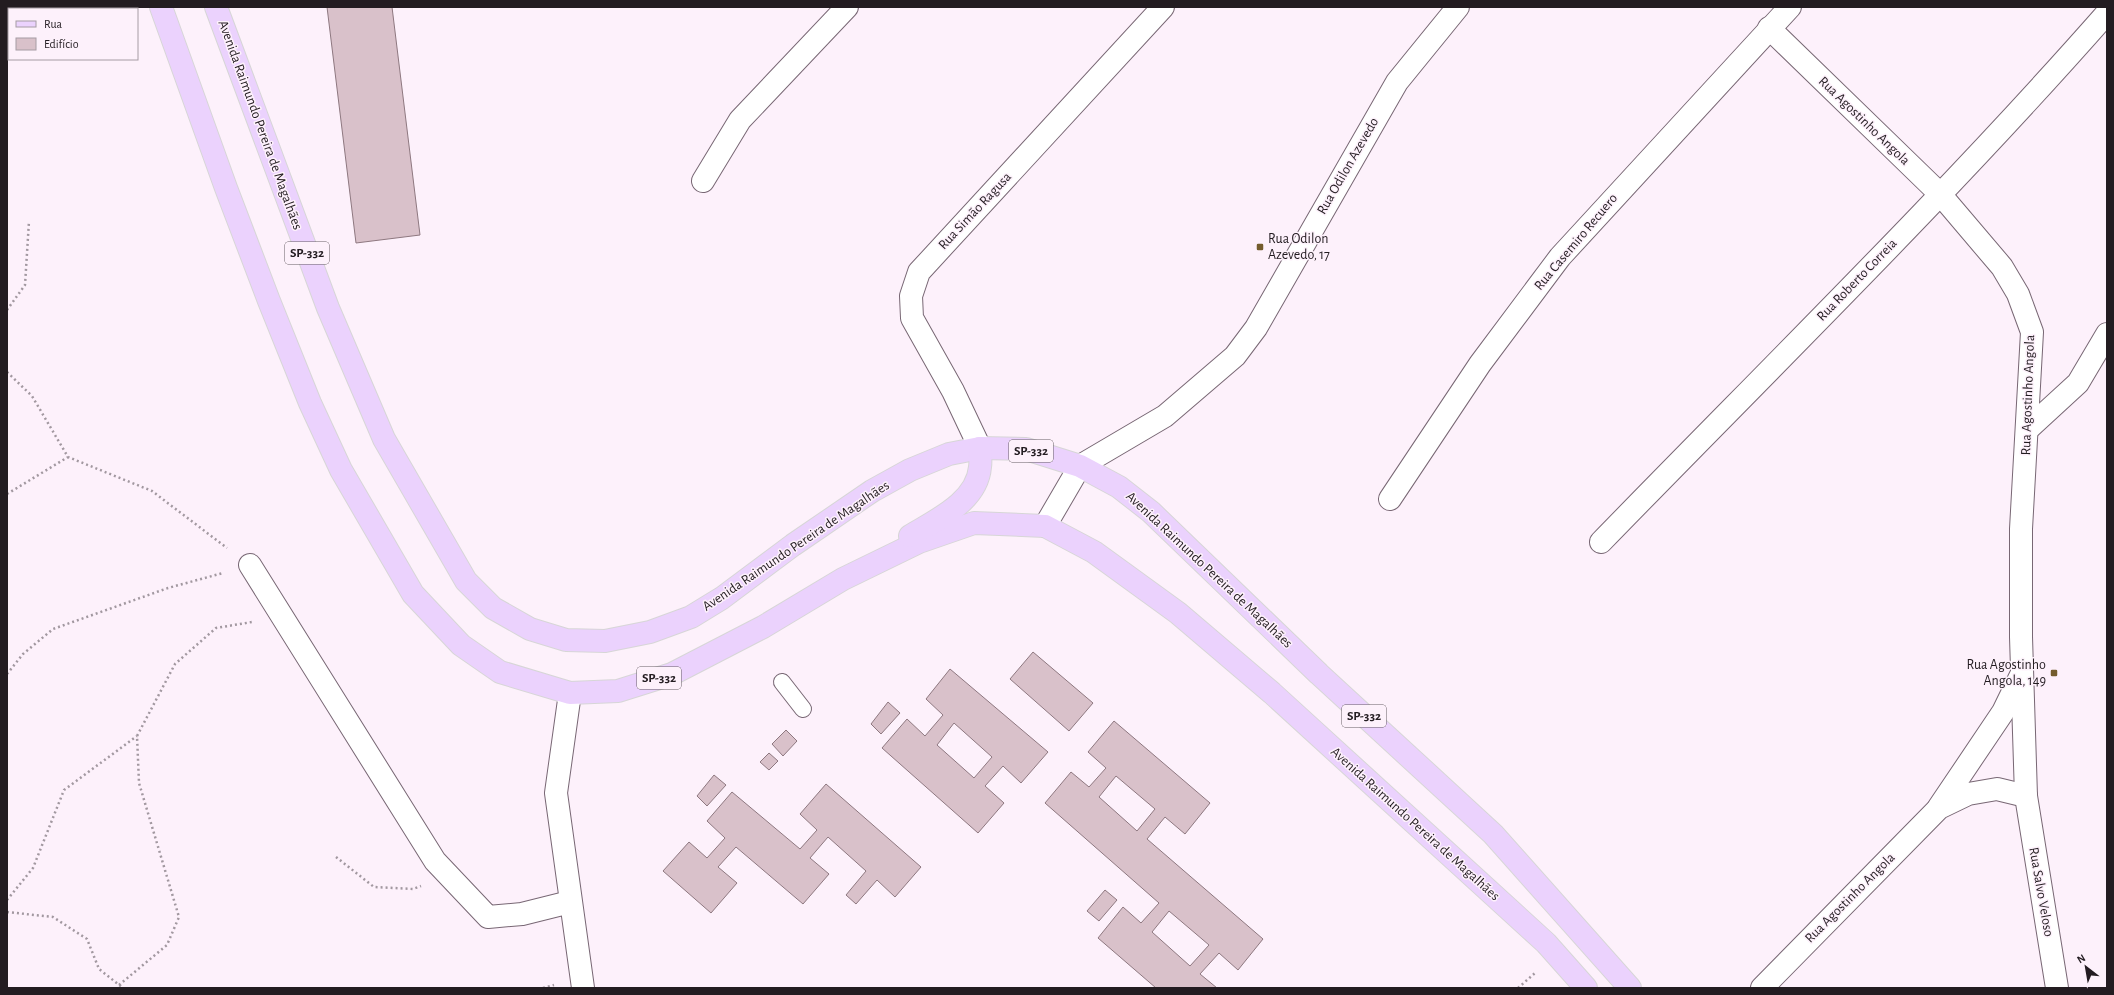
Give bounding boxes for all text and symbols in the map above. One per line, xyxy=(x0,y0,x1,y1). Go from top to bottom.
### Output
legend xyxy=(8,8,138,60)
text: Rua xyxy=(44,18,63,30)
street label: Avenida Raimundo Pereira de Magalhães xyxy=(215,18,305,232)
text: Edifício xyxy=(44,38,79,50)
street label: Rua Agostinho Angola xyxy=(1816,74,1913,168)
street label: Rua Odilon Azevedo xyxy=(1315,115,1381,217)
street label: Rua Simão Ragusa xyxy=(936,169,1015,252)
street label: Rua Casemiro Recuero xyxy=(1532,191,1620,293)
place label: Rua Odilon Azevedo, 17 xyxy=(1268,232,1330,262)
street label: Rua Roberto Correia xyxy=(1814,236,1900,324)
road number: SP-332 xyxy=(285,242,329,264)
marker: Rua Odilon Azevedo, 17 xyxy=(1255,242,1265,252)
street label: Rua Agostinho Angola xyxy=(2019,334,2037,456)
road number: SP-332 xyxy=(1009,440,1053,462)
street label: Avenida Raimundo Pereira de Magalhães xyxy=(700,478,892,614)
street label: Avenida Raimundo Pereira de Magalhães xyxy=(1123,489,1295,651)
place label: Rua Agostinho Angola, 149 xyxy=(1966,658,2046,688)
road number: SP-332 xyxy=(637,667,681,689)
marker: Rua Agostinho Angola, 149 xyxy=(2049,668,2059,678)
road number: SP-332 xyxy=(1342,705,1386,727)
street label: Avenida Raimundo Pereira de Magalhães xyxy=(1328,745,1502,903)
street label: Rua Salvo Veloso xyxy=(2026,846,2056,938)
street label: Rua Agostinho Angola xyxy=(1802,850,1898,946)
north arrow xyxy=(2066,947,2106,987)
text: N xyxy=(2075,952,2087,966)

